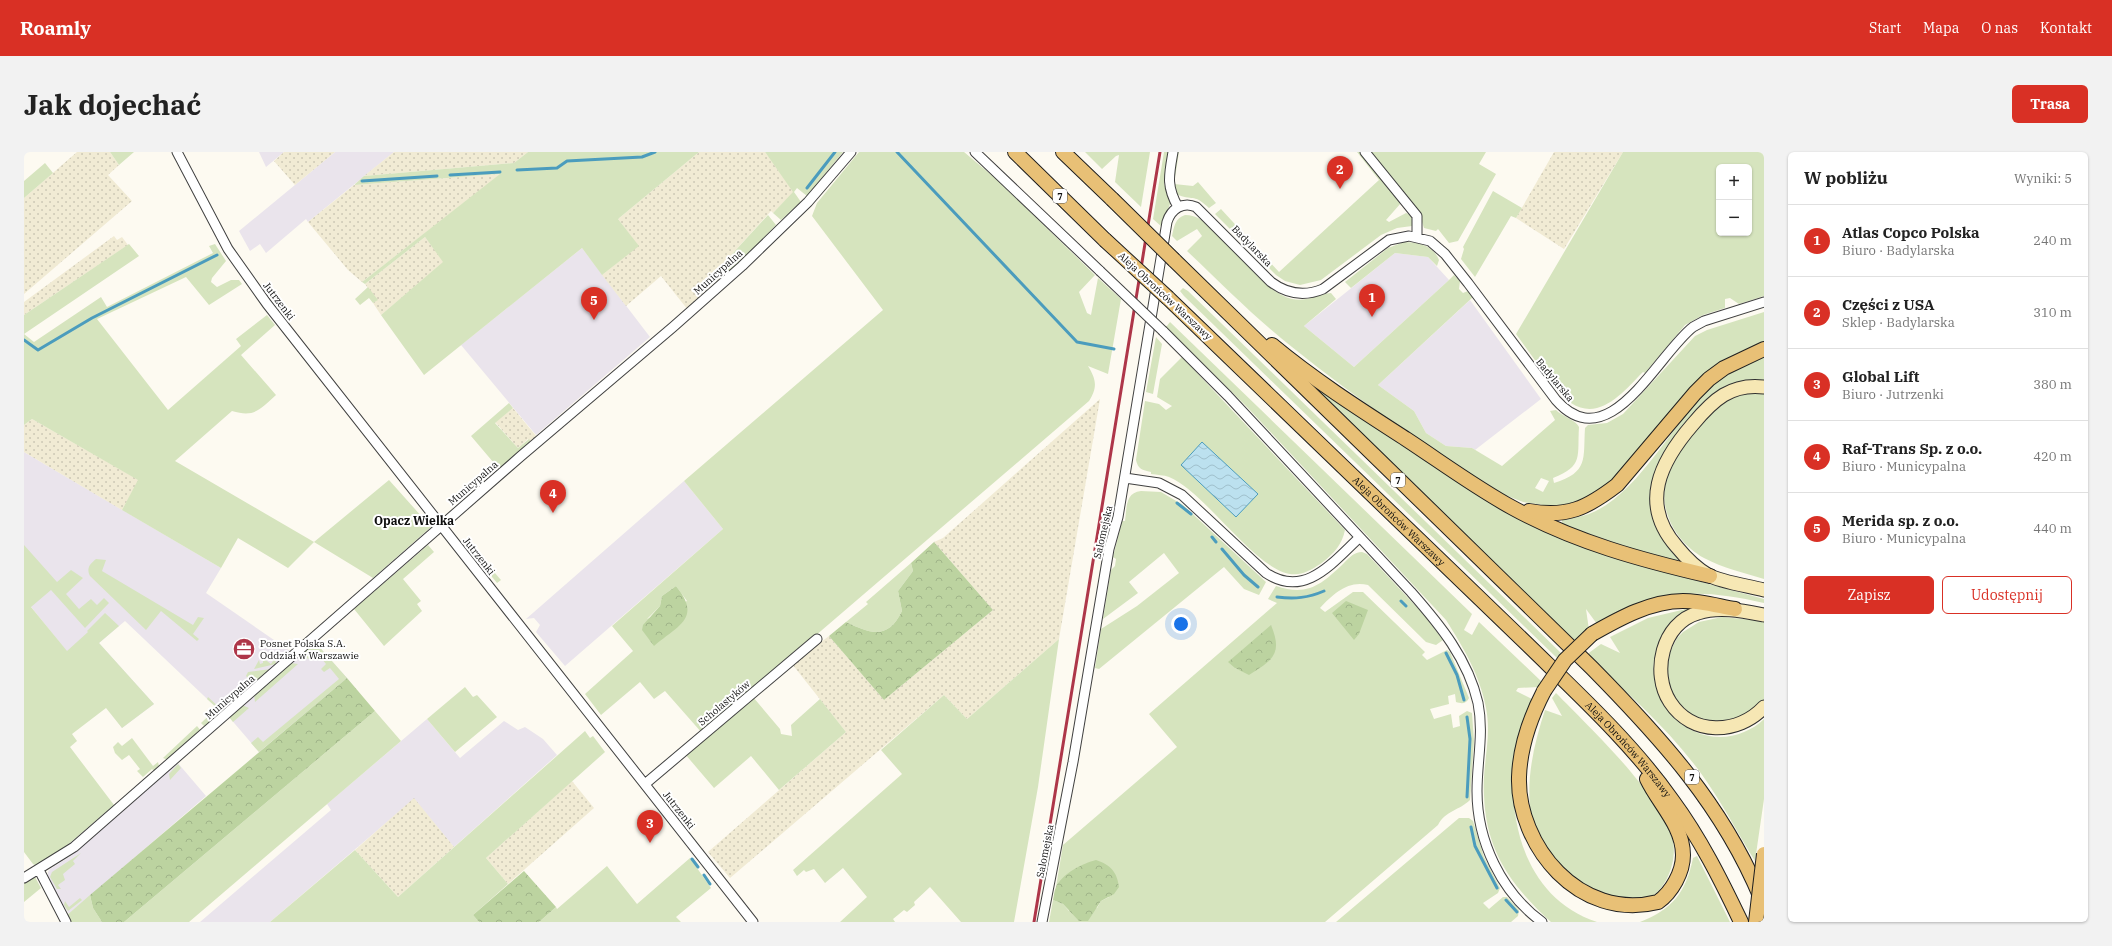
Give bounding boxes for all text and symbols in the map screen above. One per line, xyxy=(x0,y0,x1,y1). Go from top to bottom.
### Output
text: Roamly xyxy=(20,16,91,40)
text: Start xyxy=(1869,19,1901,37)
text: Mapa xyxy=(1923,19,1959,37)
text: O nas xyxy=(1981,19,2018,37)
text: Kontakt xyxy=(2040,19,2092,37)
button: Trasa xyxy=(2012,85,2088,123)
text: Jak dojechać xyxy=(24,86,201,123)
pin: 2 xyxy=(1327,156,1353,189)
map controls xyxy=(1716,164,1752,236)
button: + xyxy=(1716,164,1752,200)
text: W pobliżu xyxy=(1804,167,1888,189)
text: Wyniki: 5 xyxy=(2014,170,2072,187)
road number: 7 xyxy=(1053,189,1067,203)
button: − xyxy=(1716,200,1752,236)
street label: Badylarska xyxy=(1229,223,1275,270)
text: Atlas Copco Polska xyxy=(1842,223,1980,242)
text: 1 xyxy=(1813,232,1821,249)
text: 240 m xyxy=(2033,232,2072,249)
text: Biuro · Badylarska xyxy=(1842,242,1955,259)
street label: Municypalna xyxy=(691,246,746,297)
street label: Aleja Obrońców Warszawy xyxy=(1115,249,1215,343)
street label: Jutrzenki xyxy=(260,279,298,323)
pin: 1 xyxy=(1359,284,1385,317)
pin: 5 xyxy=(581,287,607,320)
text: Części z USA xyxy=(1842,295,1934,314)
text: 2 xyxy=(1813,304,1821,321)
text: 310 m xyxy=(2033,304,2072,321)
text: Sklep · Badylarska xyxy=(1842,314,1955,331)
street label: Badylarska xyxy=(1533,356,1577,405)
text: Global Lift xyxy=(1842,367,1919,386)
text: 3 xyxy=(1813,376,1821,393)
text: 380 m xyxy=(2033,376,2072,393)
text: Biuro · Jutrzenki xyxy=(1842,386,1944,403)
text: Raf-Trans Sp. z o.o. xyxy=(1842,439,1982,458)
text: 4 xyxy=(1813,448,1821,465)
text: 420 m xyxy=(2033,448,2072,465)
street label: Municypalna xyxy=(446,458,501,508)
text: Biuro · Municypalna xyxy=(1842,458,1966,475)
street label: Aleja Obrońców Warszawy xyxy=(1350,473,1449,569)
road number: 7 xyxy=(1391,473,1405,487)
pin: 4 xyxy=(540,480,566,513)
street label: Salomejska xyxy=(1091,504,1116,560)
text: Merida sp. z o.o. xyxy=(1842,511,1959,530)
district label: Opacz Wielka xyxy=(374,513,454,528)
text: 5 xyxy=(1813,520,1821,537)
text: 440 m xyxy=(2033,520,2072,537)
text: Biuro · Municypalna xyxy=(1842,530,1966,547)
street label: Jutrzenki xyxy=(460,535,498,577)
button: Zapisz xyxy=(1804,576,1934,614)
button: Udostępnij xyxy=(1942,576,2072,614)
your location xyxy=(1171,614,1191,634)
office icon: Posnet Polska S.A. Oddział w Warszawie xyxy=(231,636,257,662)
place label: Posnet Polska S.A. Oddział w Warszawie xyxy=(260,637,359,662)
street label: Municypalna xyxy=(203,672,258,722)
street label: Scholastyków xyxy=(695,677,753,729)
street label: Aleja Obrońców Warszawy xyxy=(1583,698,1675,800)
road number: 7 xyxy=(1685,770,1699,784)
street label: Jutrzenki xyxy=(660,789,698,831)
pin: 3 xyxy=(637,810,663,843)
street label: Salomejska xyxy=(1033,823,1057,879)

